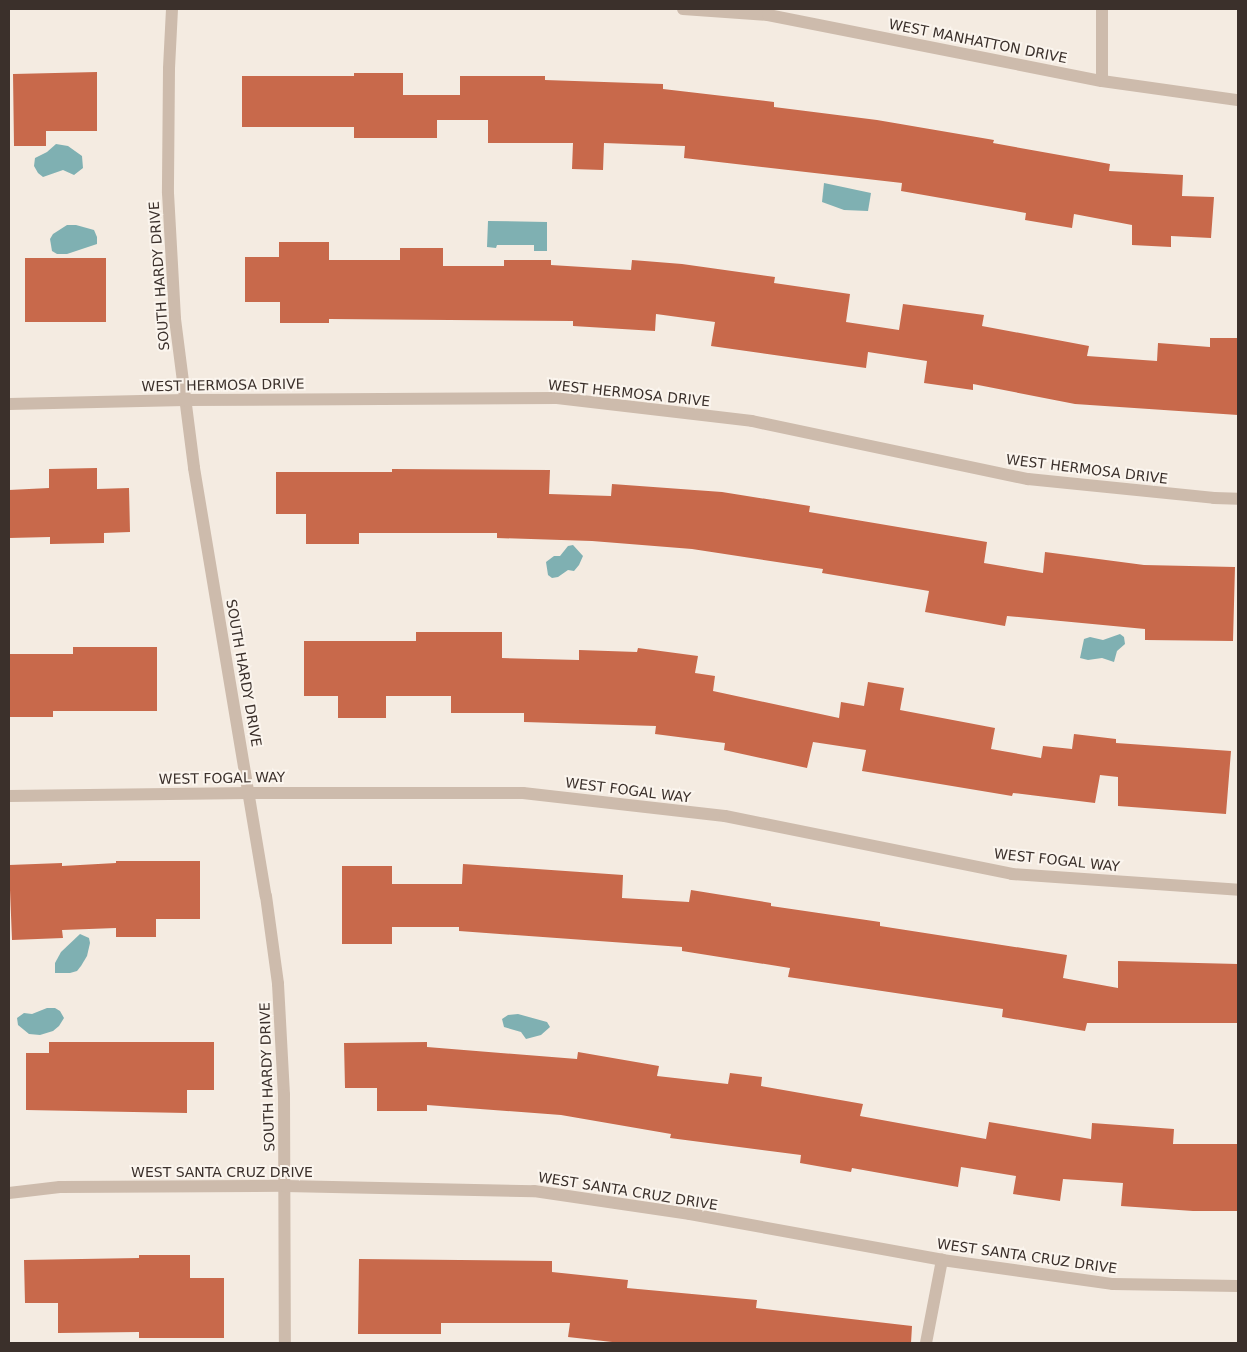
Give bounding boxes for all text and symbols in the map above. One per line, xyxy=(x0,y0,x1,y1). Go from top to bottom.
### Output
street label: WEST MANHATTON DRIVE xyxy=(887,15,1069,67)
street label: SOUTH HARDY DRIVE xyxy=(145,201,173,351)
street label: WEST HERMOSA DRIVE xyxy=(141,375,305,395)
street label: WEST HERMOSA DRIVE xyxy=(547,376,711,410)
street label: WEST HERMOSA DRIVE xyxy=(1005,451,1169,487)
street label: SOUTH HARDY DRIVE xyxy=(223,598,265,748)
street label: WEST FOGAL WAY xyxy=(159,768,285,788)
street label: WEST FOGAL WAY xyxy=(564,774,692,806)
street label: WEST FOGAL WAY xyxy=(993,845,1121,875)
street label: SOUTH HARDY DRIVE xyxy=(256,1002,278,1152)
street label: WEST SANTA CRUZ DRIVE xyxy=(131,1164,313,1180)
street label: WEST SANTA CRUZ DRIVE xyxy=(537,1168,719,1214)
street label: WEST SANTA CRUZ DRIVE xyxy=(936,1235,1118,1277)

